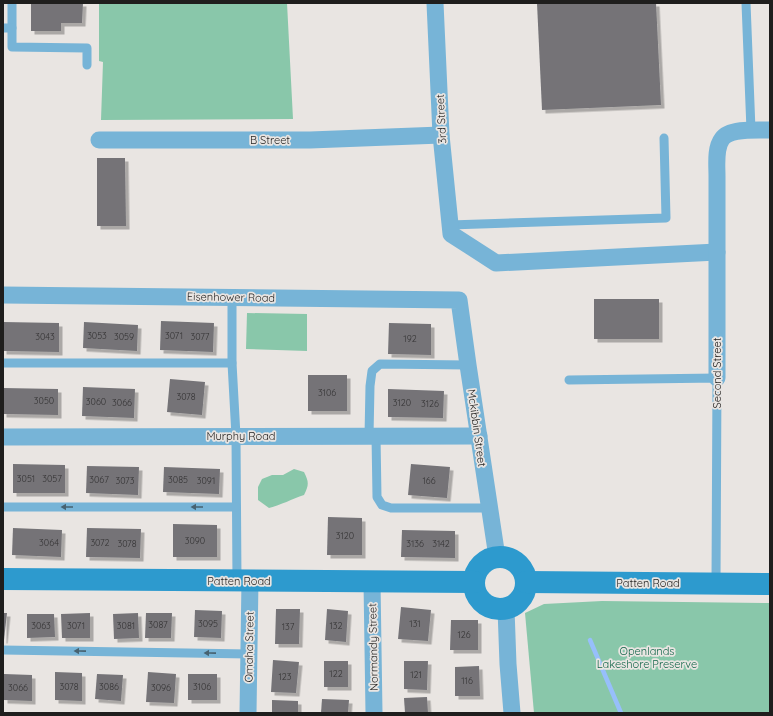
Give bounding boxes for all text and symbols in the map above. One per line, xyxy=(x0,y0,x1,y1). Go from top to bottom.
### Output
street label: 3rd Street xyxy=(433,94,449,144)
street label: B Street xyxy=(250,133,290,147)
street label: Eisenhower Road xyxy=(187,289,275,305)
house number: 3053 xyxy=(87,330,107,341)
house number: 3071 xyxy=(165,330,183,341)
house number: 3043 xyxy=(35,331,55,342)
house number: 3059 xyxy=(114,331,134,342)
house number: 3077 xyxy=(191,331,210,342)
house number: 192 xyxy=(403,333,417,344)
street label: Second Street xyxy=(710,337,724,408)
house number: 3106 xyxy=(318,387,336,398)
street label: Mckibbin Street xyxy=(465,388,489,468)
house number: 3078 xyxy=(176,391,196,402)
house number: 3050 xyxy=(34,395,54,406)
house number: 3060 xyxy=(86,396,106,407)
house number: 3066 xyxy=(112,397,132,408)
house number: 3120 xyxy=(393,397,411,408)
house number: 3126 xyxy=(421,398,439,409)
street label: Murphy Road xyxy=(207,429,276,443)
house number: 3051 xyxy=(17,473,35,484)
house number: 3057 xyxy=(42,473,62,484)
house number: 3067 xyxy=(89,474,109,485)
house number: 3085 xyxy=(168,474,188,485)
house number: 3073 xyxy=(116,475,135,486)
house number: 3091 xyxy=(197,475,215,486)
house number: 166 xyxy=(422,475,436,486)
one-way arrow xyxy=(60,504,73,510)
one-way arrow xyxy=(190,504,203,510)
house number: 3120 xyxy=(336,530,354,541)
house number: 3090 xyxy=(185,535,205,546)
house number: 3064 xyxy=(39,537,59,548)
house number: 3072 xyxy=(90,537,110,548)
house number: 3078 xyxy=(117,538,137,549)
house number: 3136 xyxy=(406,538,424,549)
house number: 3142 xyxy=(432,538,450,549)
street label: Patten Road xyxy=(207,574,271,588)
street label: Patten Road xyxy=(616,576,680,590)
street label: Normandy Street xyxy=(365,603,381,691)
street label: Omaha Street xyxy=(241,611,257,683)
house number: 3095 xyxy=(198,618,218,629)
house number: 131 xyxy=(409,618,421,629)
house number: 3087 xyxy=(148,619,168,630)
house number: 3063 xyxy=(31,620,51,631)
house number: 3071 xyxy=(67,620,85,631)
house number: 3081 xyxy=(117,620,135,631)
house number: 132 xyxy=(329,620,343,631)
house number: 137 xyxy=(282,621,295,632)
house number: 126 xyxy=(457,629,471,640)
park label: Openlands Lakeshore Preserve xyxy=(597,644,697,671)
one-way arrow xyxy=(73,648,86,654)
one-way arrow xyxy=(203,650,216,656)
house number: 122 xyxy=(329,668,343,679)
house number: 121 xyxy=(410,669,422,680)
house number: 123 xyxy=(278,671,292,682)
house number: 116 xyxy=(461,675,473,686)
house number: 3078 xyxy=(59,681,79,692)
house number: 3086 xyxy=(99,681,119,692)
house number: 3106 xyxy=(193,681,211,692)
house number: 3066 xyxy=(8,682,28,693)
house number: 3096 xyxy=(151,682,171,693)

